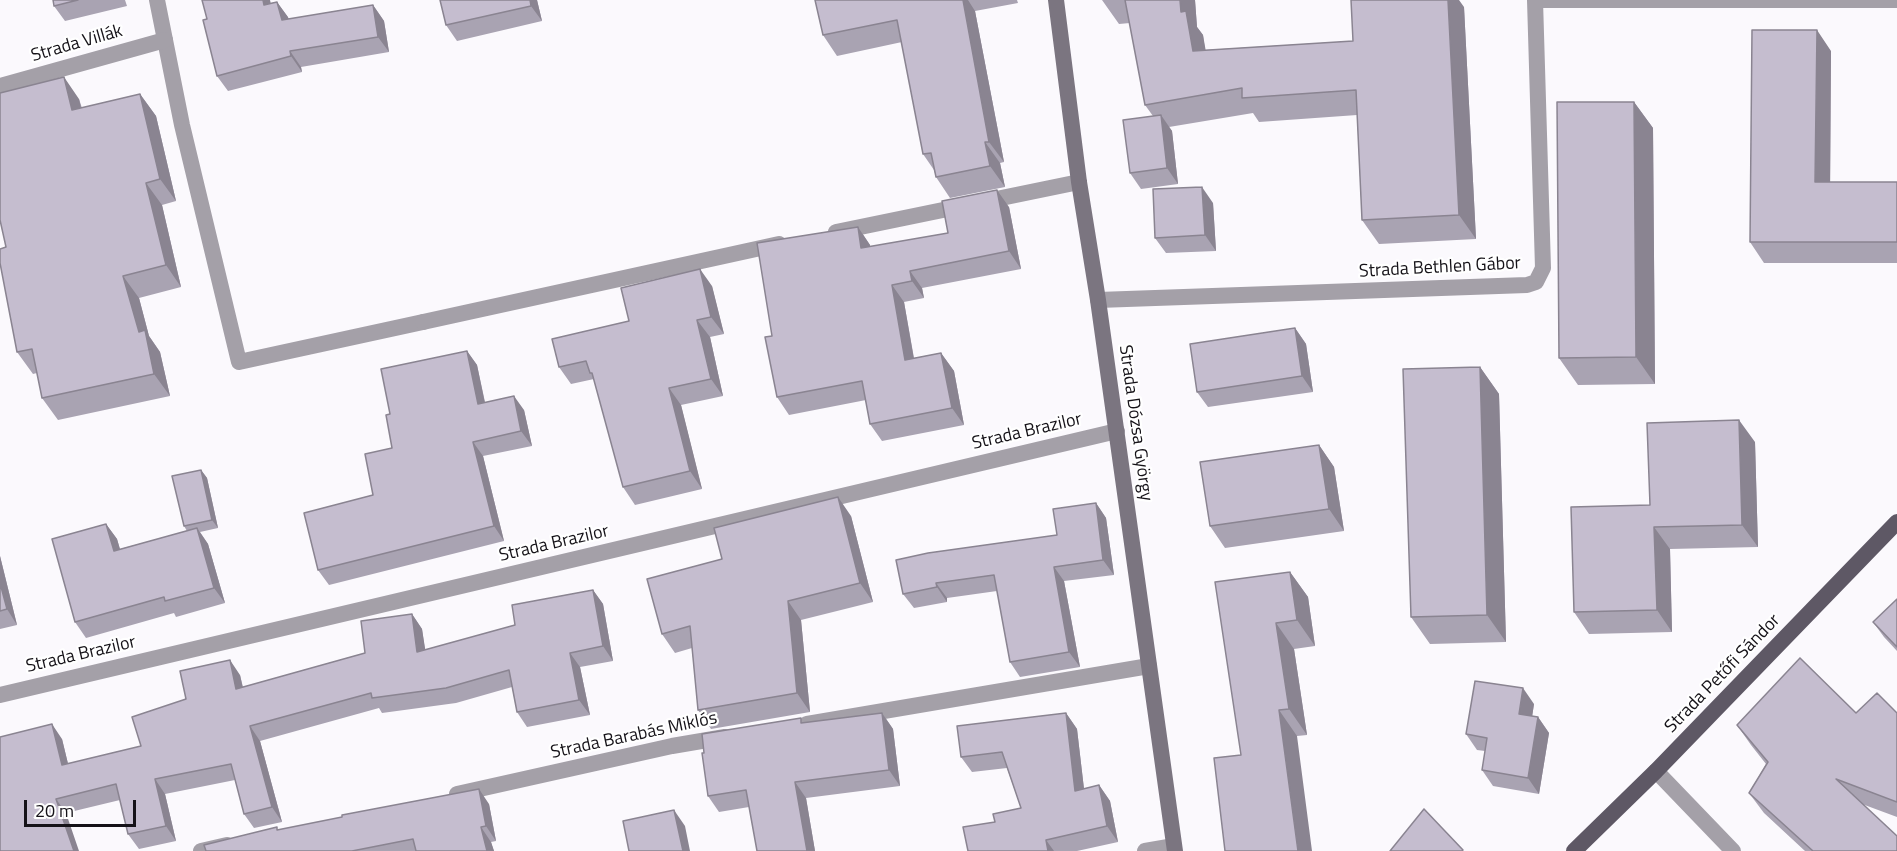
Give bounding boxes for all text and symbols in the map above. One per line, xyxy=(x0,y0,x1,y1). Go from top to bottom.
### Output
street label: Strada Villák xyxy=(29,21,125,67)
street label: Strada Bethlen Gábor xyxy=(1359,253,1521,283)
street label: Strada Dózsa György xyxy=(1113,344,1157,502)
street label: Strada Brazilor xyxy=(970,409,1084,455)
street label: Strada Brazilor xyxy=(497,521,611,567)
street label: Strada Petőfi Sándor xyxy=(1661,610,1785,738)
street label: Strada Brazilor xyxy=(24,632,138,678)
street label: Strada Barabás Miklós xyxy=(549,708,719,764)
scale bar xyxy=(27,788,140,826)
text: 20 m xyxy=(35,797,74,824)

